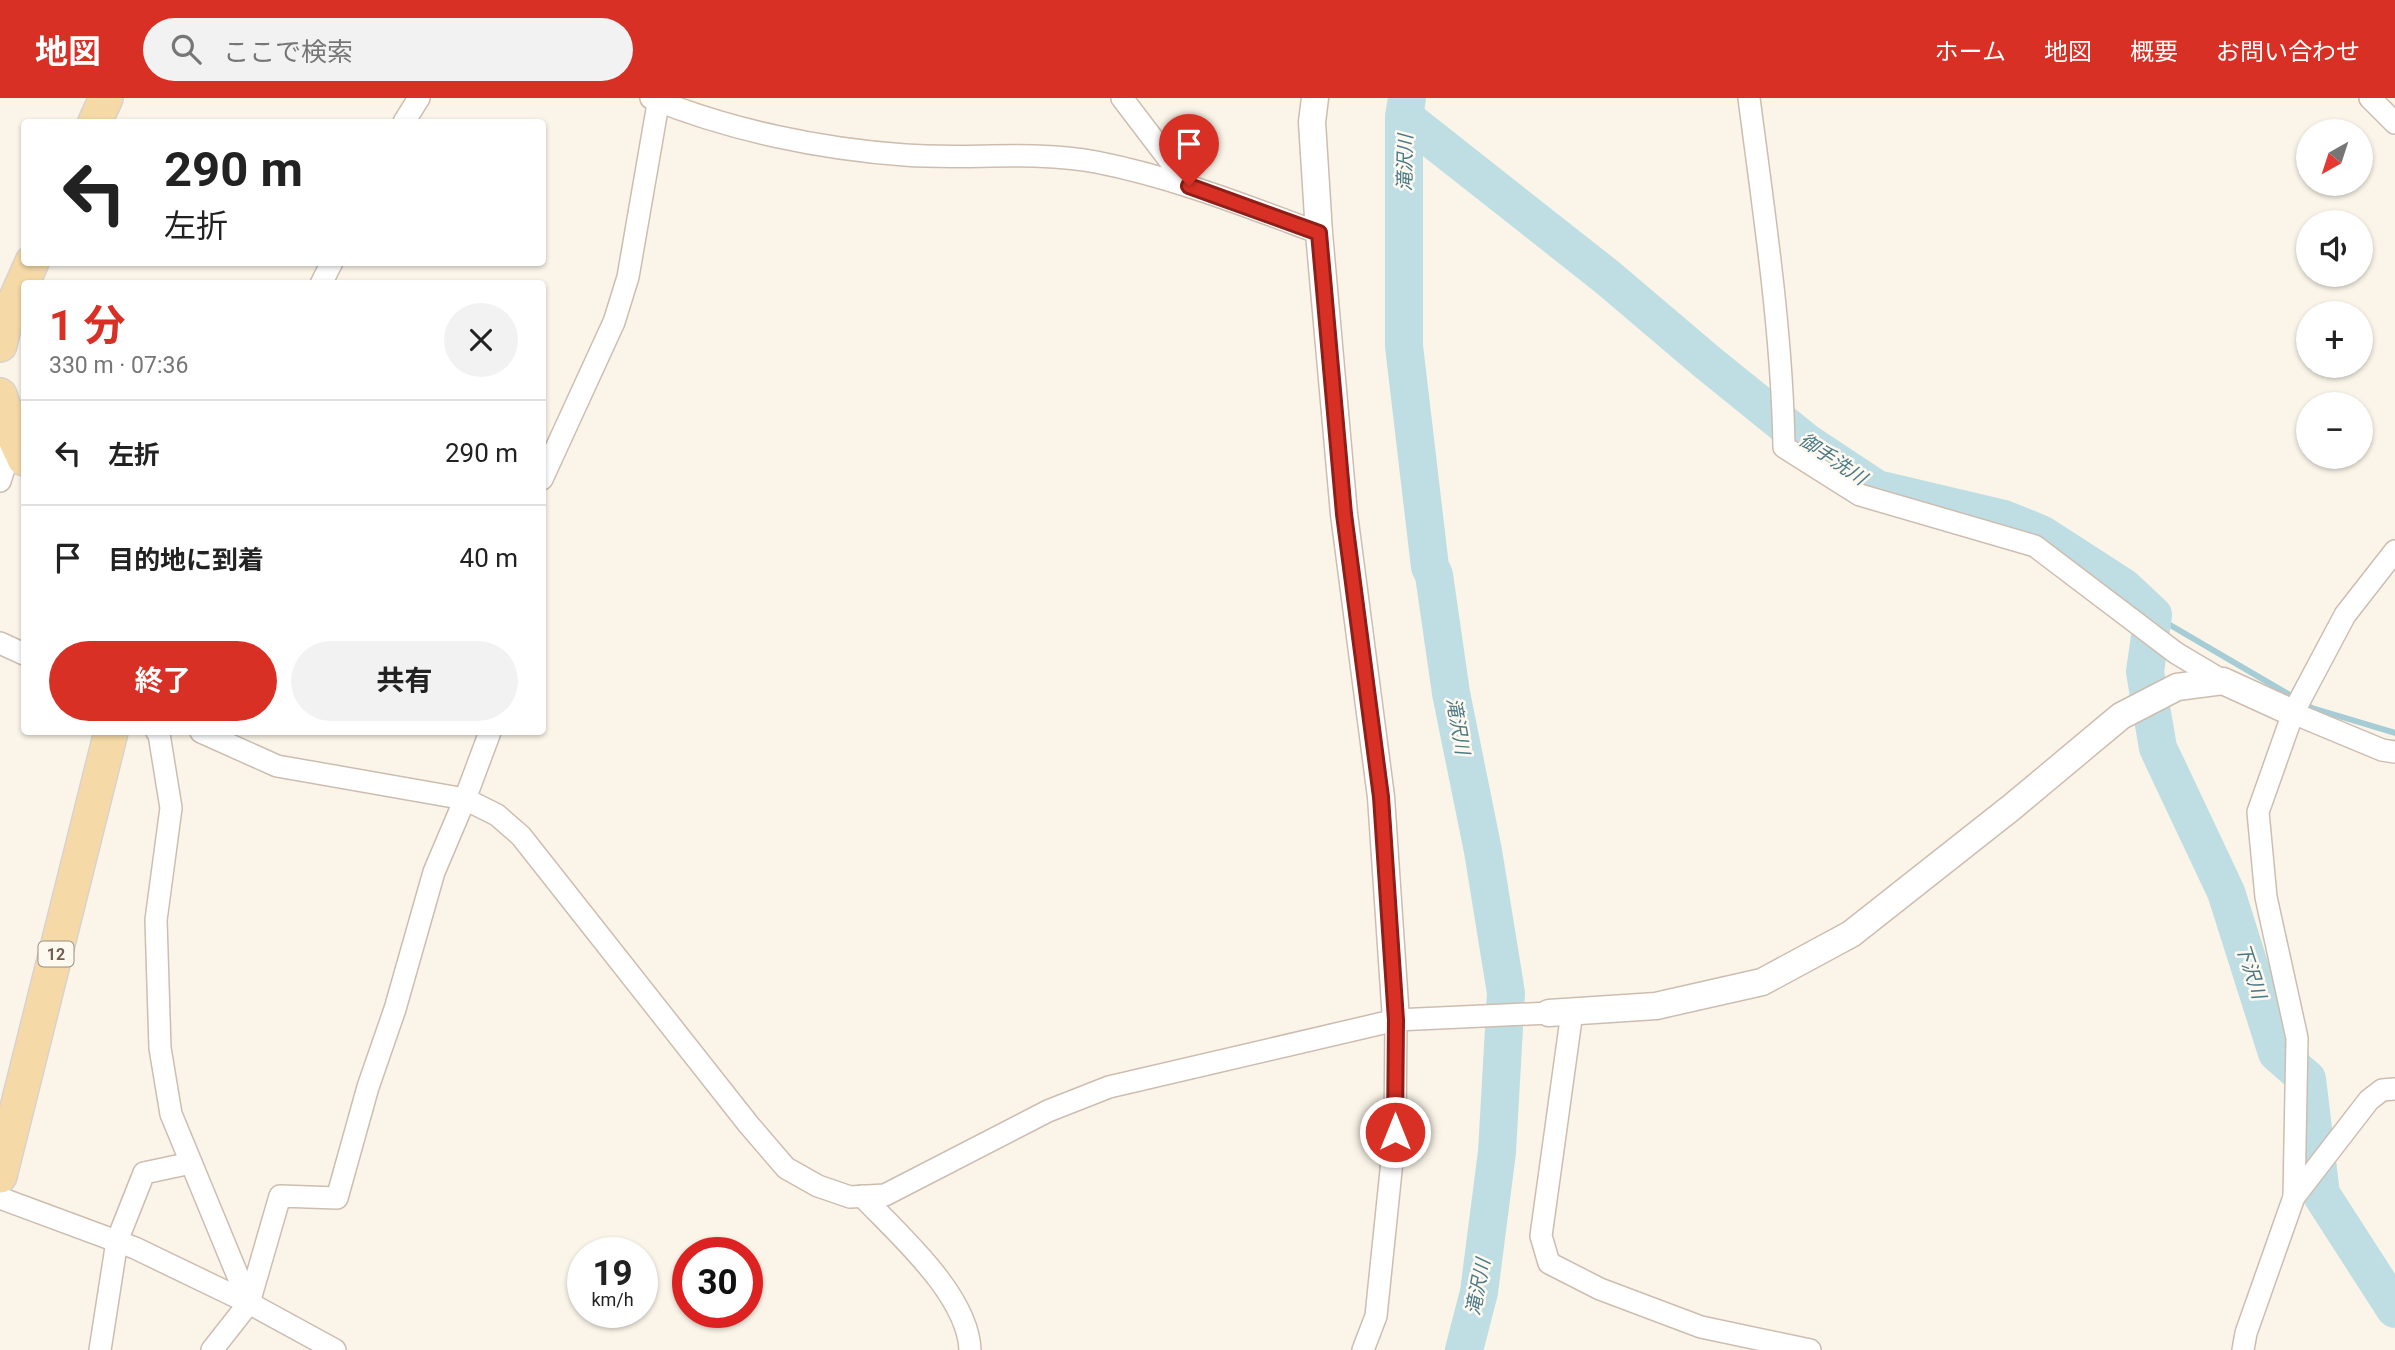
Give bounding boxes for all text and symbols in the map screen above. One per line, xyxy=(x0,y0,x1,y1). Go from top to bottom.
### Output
search box xyxy=(143,18,633,81)
icon: search xyxy=(167,30,205,68)
text: 地図 xyxy=(35,32,101,71)
text: ここで検索 xyxy=(223,37,353,67)
text: ホーム xyxy=(1935,38,2006,66)
text: 地図 xyxy=(2044,38,2092,66)
text: 概要 xyxy=(2130,38,2178,66)
text: お問い合わせ xyxy=(2216,38,2360,66)
pin xyxy=(1159,114,1219,186)
north arrow xyxy=(2296,119,2373,196)
map controls xyxy=(2296,119,2373,469)
icon: arrive xyxy=(1170,125,1208,163)
water label: 滝沢川 xyxy=(1393,132,1417,192)
text: 290 m xyxy=(164,141,303,198)
icon: left xyxy=(49,147,140,238)
text: 左折 xyxy=(164,207,228,245)
button: sound xyxy=(2296,210,2373,287)
text: 1 分 xyxy=(49,301,126,350)
button: + xyxy=(2296,301,2373,378)
button: close xyxy=(444,303,518,377)
text: 330 m · 07:36 xyxy=(49,352,188,379)
button: − xyxy=(2296,392,2373,469)
water label: 御手洗川 xyxy=(1795,428,1873,491)
icon: left xyxy=(49,434,87,472)
text: 290 m xyxy=(445,438,518,468)
text: 左折 xyxy=(108,440,160,470)
icon: arrive xyxy=(49,539,87,577)
text: 40 m xyxy=(460,543,518,573)
text: 目的地に到着 xyxy=(108,545,264,575)
button: 終了 xyxy=(49,641,277,721)
button: 共有 xyxy=(291,641,518,721)
water label: 滝沢川 xyxy=(1442,696,1475,758)
water label: 下沢川 xyxy=(2231,940,2271,1004)
road number: 12 xyxy=(38,942,74,967)
position arrow xyxy=(1358,1095,1432,1169)
speed limit sign: 30 xyxy=(672,1237,763,1328)
text: 19 xyxy=(592,1253,633,1294)
water label: 滝沢川 xyxy=(1461,1255,1495,1317)
text: km/h xyxy=(591,1289,634,1310)

